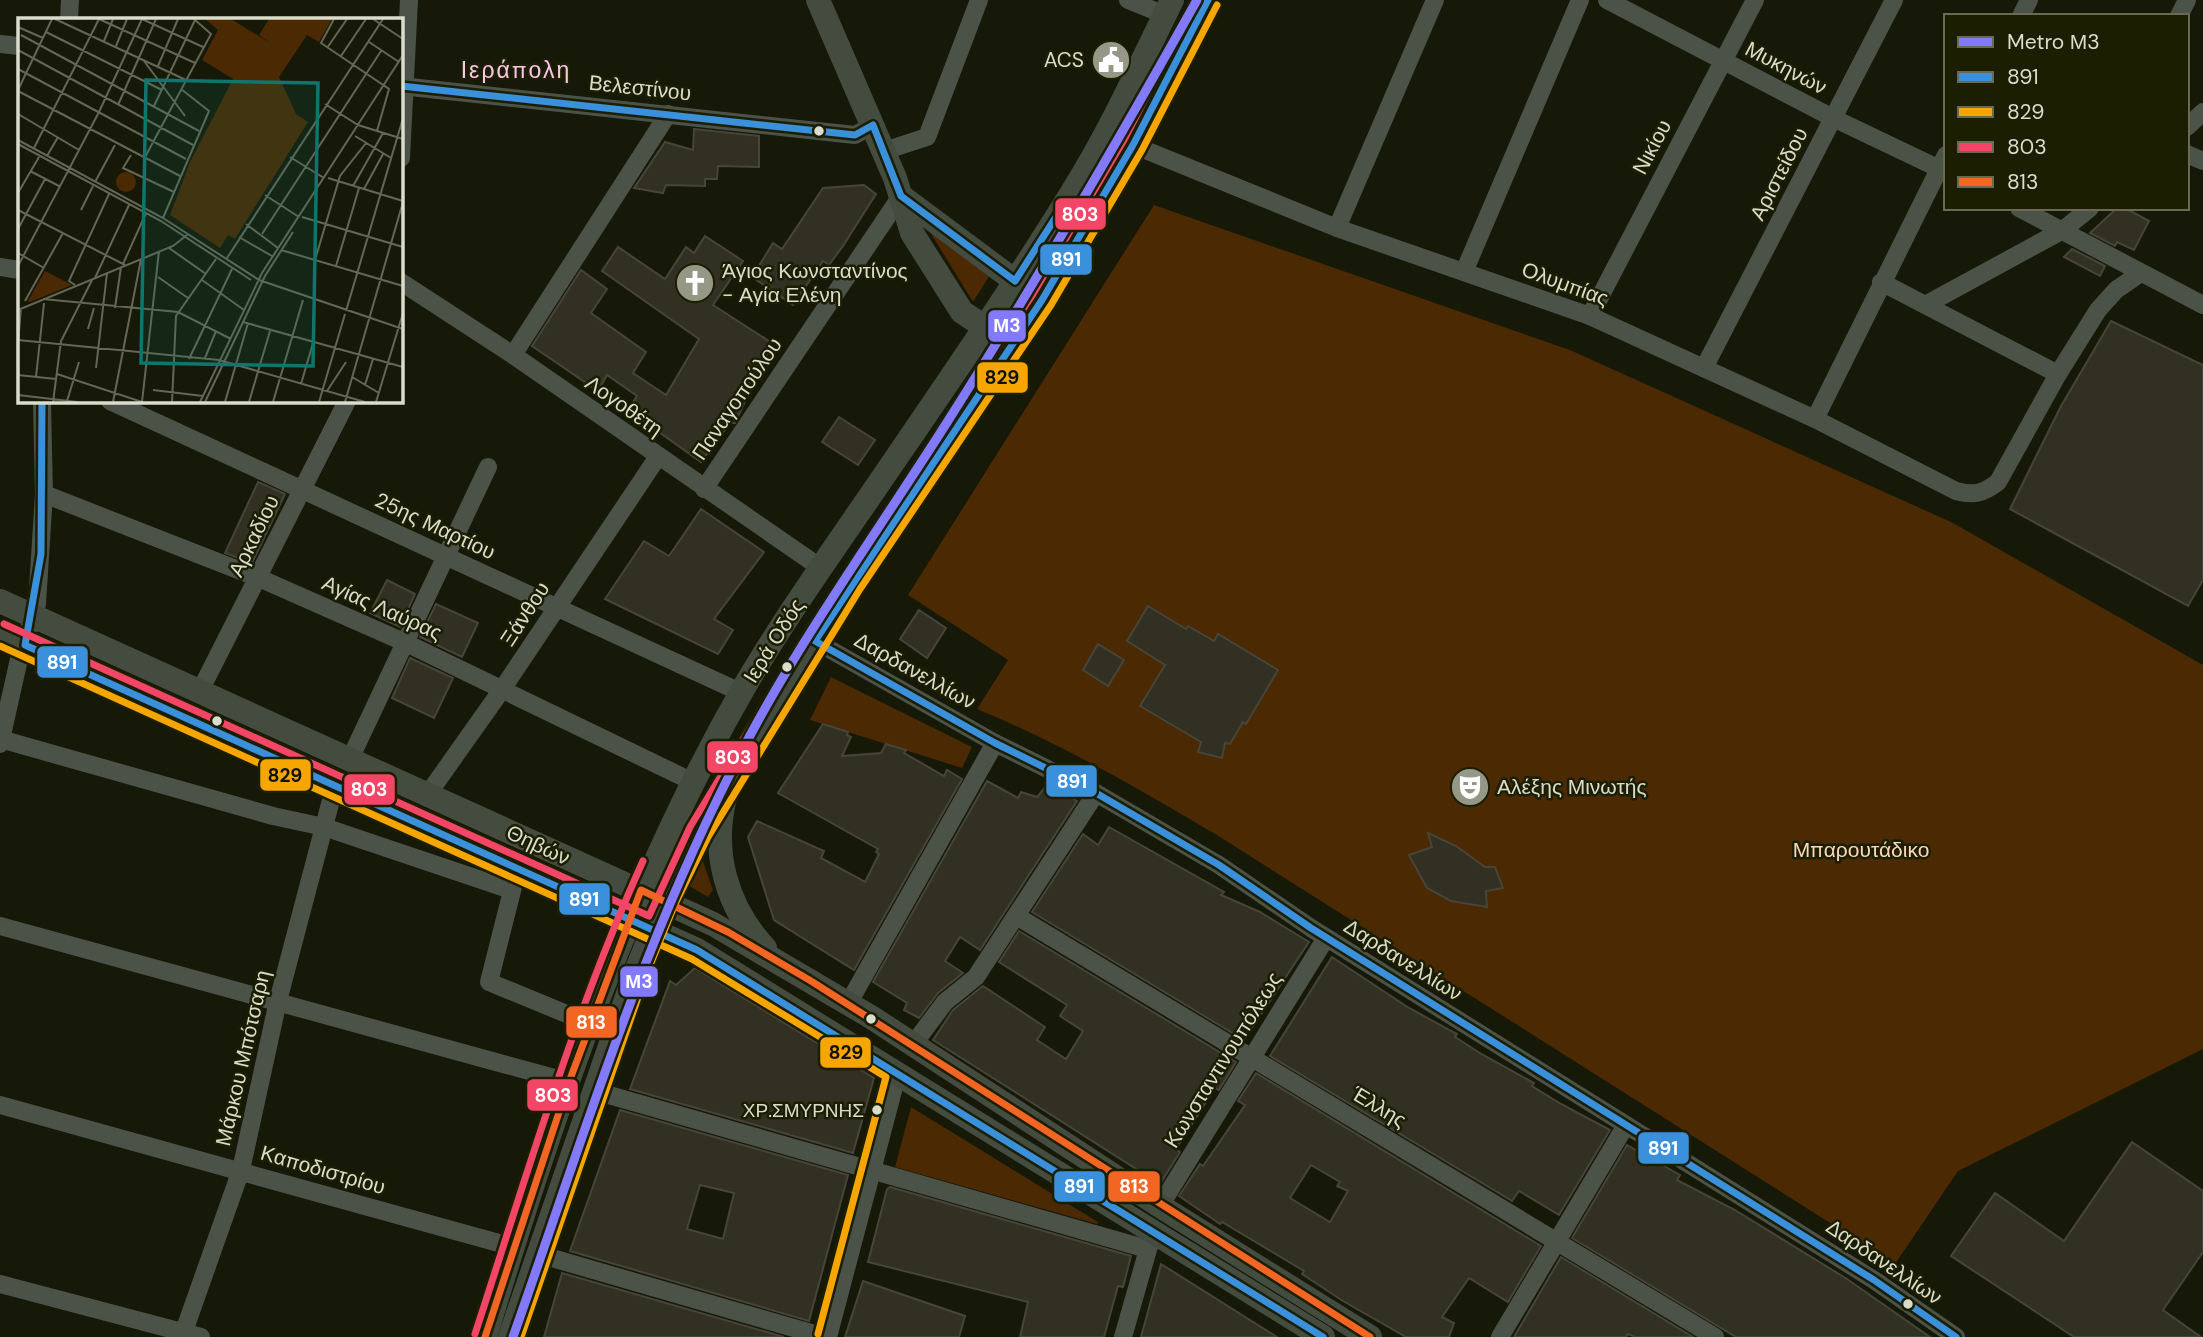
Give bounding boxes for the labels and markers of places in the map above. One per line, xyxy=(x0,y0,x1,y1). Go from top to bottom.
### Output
public building icon: ACS xyxy=(1090,39,1132,81)
place label: ACS xyxy=(1044,46,1084,74)
unlabelled marker xyxy=(812,124,826,138)
place label: Άγιος Κωνσταντίνος - Αγία Ελένη xyxy=(722,257,908,309)
church icon: Άγιος Κωνσταντίνος - Αγία Ελένη xyxy=(674,262,716,304)
unlabelled marker xyxy=(780,660,794,674)
unlabelled marker xyxy=(210,714,224,728)
theatre icon: Αλέξης Μινωτής xyxy=(1449,766,1491,808)
place label: Αλέξης Μινωτής xyxy=(1497,773,1647,801)
unlabelled marker xyxy=(864,1012,878,1026)
place label: ΧΡ.ΣΜΥΡΝΗΣ xyxy=(743,1098,864,1123)
marker: ΧΡ.ΣΜΥΡΝΗΣ xyxy=(870,1103,884,1117)
unlabelled marker xyxy=(1901,1297,1915,1311)

